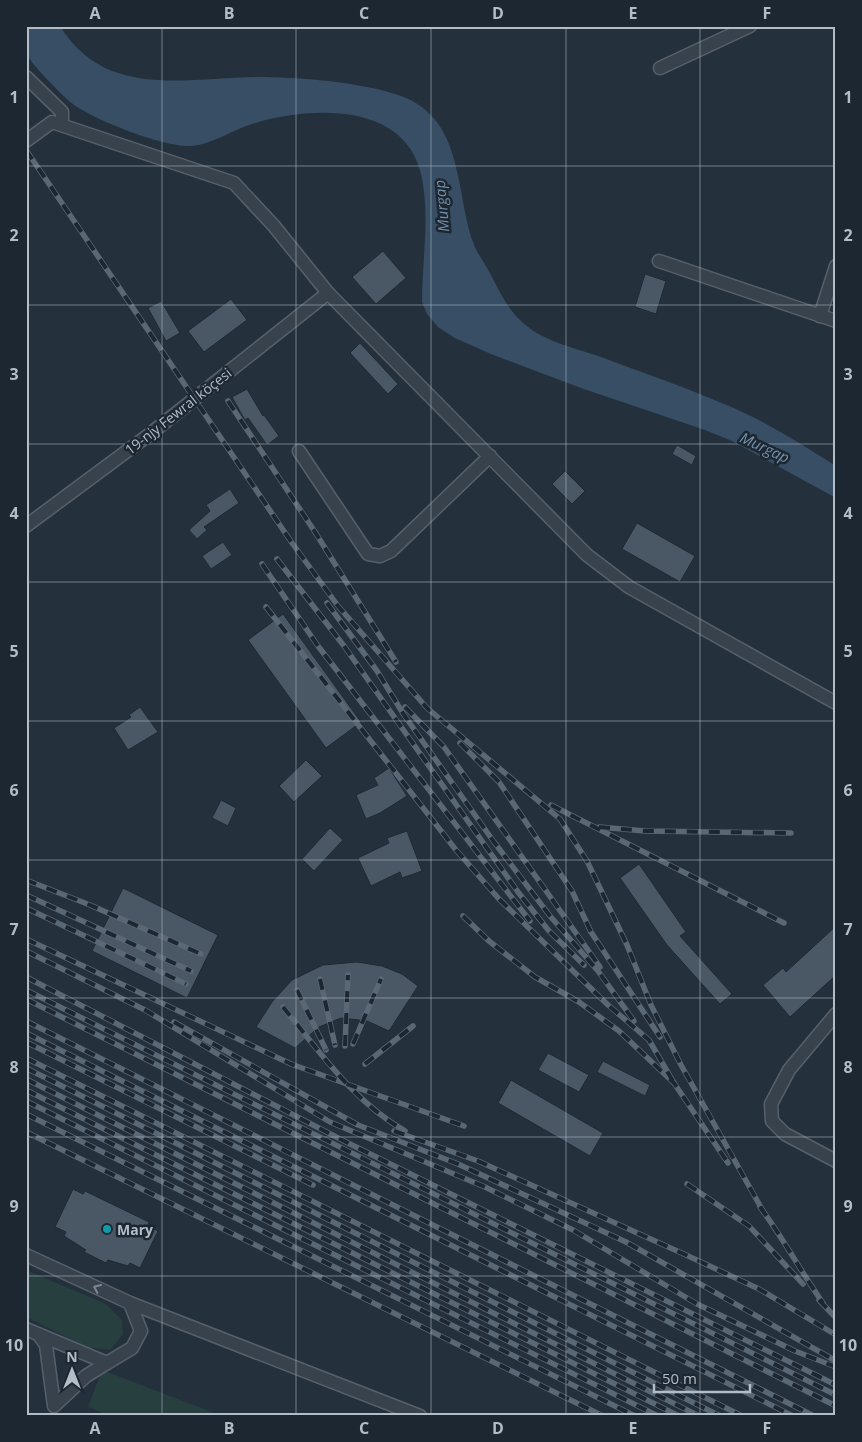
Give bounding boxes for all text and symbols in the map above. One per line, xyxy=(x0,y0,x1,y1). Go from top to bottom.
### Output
text: A xyxy=(89,2,101,24)
text: B xyxy=(224,2,234,24)
text: C xyxy=(359,2,369,24)
text: D xyxy=(492,2,504,24)
text: E xyxy=(629,2,638,24)
text: F xyxy=(763,2,771,24)
text: 1 xyxy=(9,86,19,108)
text: 1 xyxy=(843,86,853,108)
water label: Murgap xyxy=(429,179,453,233)
text: 2 xyxy=(9,224,19,246)
text: 2 xyxy=(843,224,853,246)
text: 3 xyxy=(9,363,19,385)
street label: 19-njy Fewral köçesi xyxy=(121,363,235,459)
text: 3 xyxy=(843,363,853,385)
water label: Murgap xyxy=(737,427,793,467)
text: 4 xyxy=(9,502,19,524)
text: 4 xyxy=(843,502,853,524)
text: 5 xyxy=(9,640,19,662)
text: 5 xyxy=(843,640,853,662)
text: 6 xyxy=(9,779,19,801)
text: 6 xyxy=(843,779,853,801)
text: 7 xyxy=(9,918,19,940)
text: 7 xyxy=(843,918,853,940)
text: 8 xyxy=(9,1056,19,1078)
text: 8 xyxy=(843,1056,853,1078)
text: 9 xyxy=(9,1195,19,1217)
text: 9 xyxy=(843,1195,853,1217)
place label: Mary xyxy=(117,1220,153,1239)
marker: Mary xyxy=(101,1223,113,1235)
one-way arrow xyxy=(94,1284,103,1294)
text: 10 xyxy=(5,1334,23,1356)
text: 10 xyxy=(839,1334,857,1356)
north arrow xyxy=(48,1344,98,1394)
text: N xyxy=(66,1347,78,1366)
scale bar xyxy=(654,1362,751,1394)
text: 50 m xyxy=(662,1368,697,1388)
text: A xyxy=(89,1417,101,1439)
text: B xyxy=(224,1417,234,1439)
text: C xyxy=(359,1417,369,1439)
text: D xyxy=(492,1417,504,1439)
text: E xyxy=(629,1417,638,1439)
text: F xyxy=(763,1417,771,1439)

